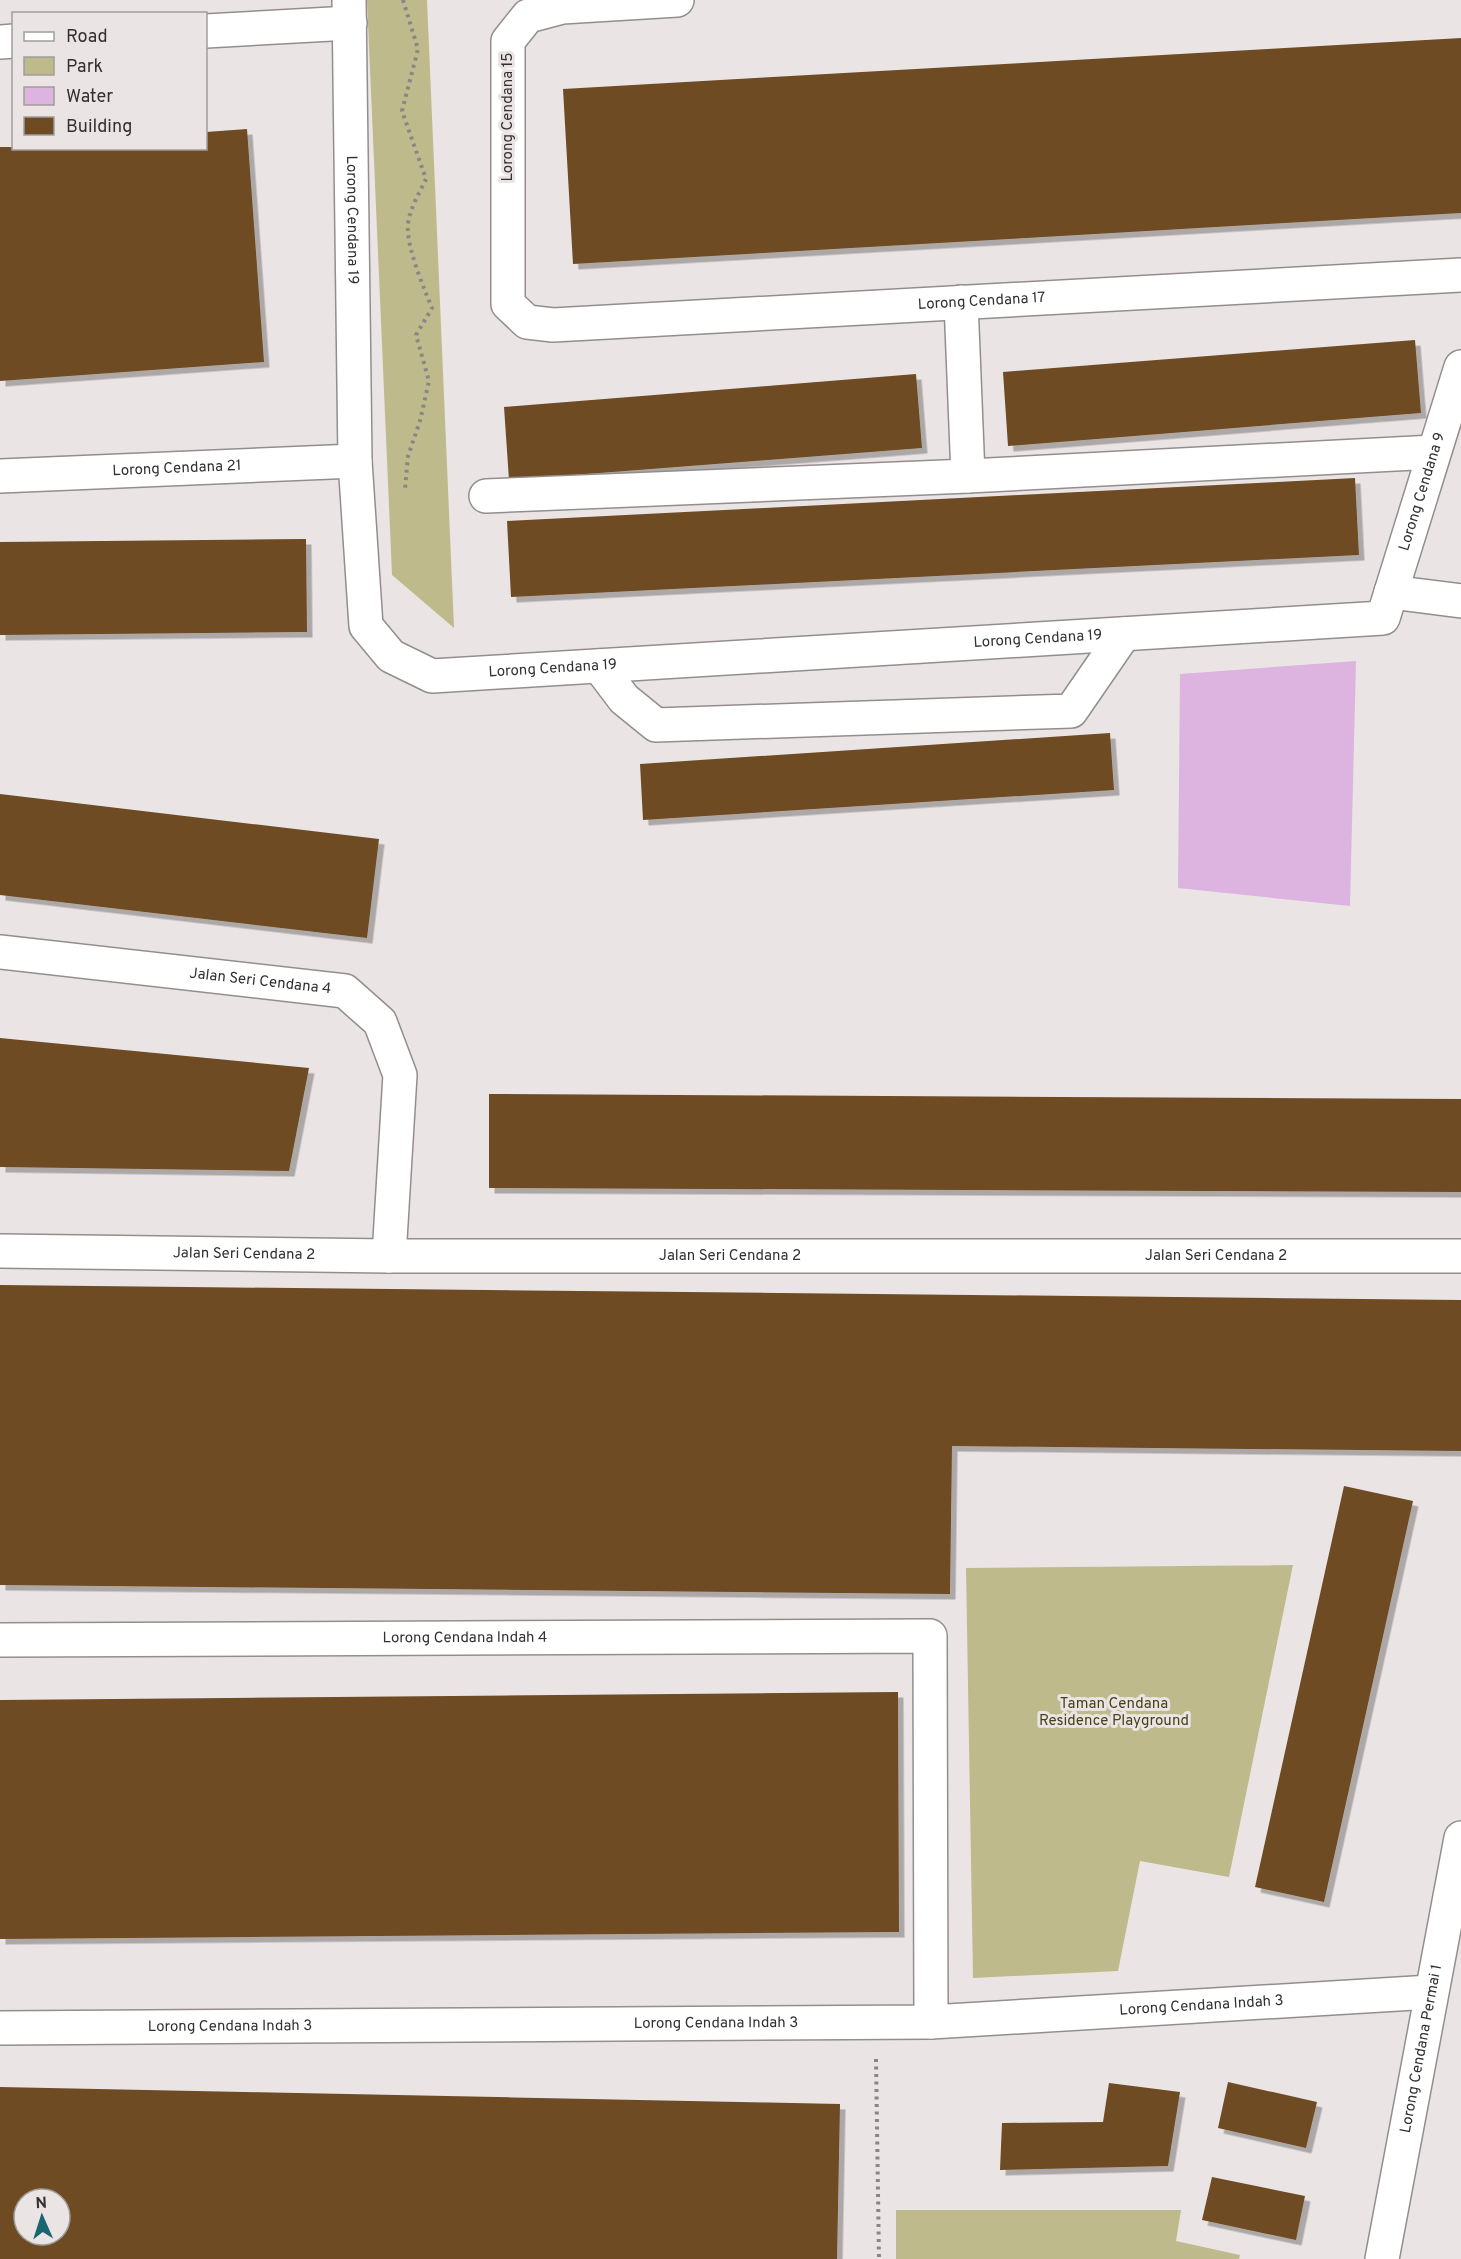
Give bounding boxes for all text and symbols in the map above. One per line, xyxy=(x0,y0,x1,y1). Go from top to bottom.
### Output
legend xyxy=(12,12,207,150)
text: Road xyxy=(66,26,108,49)
street label: Lorong Cendana 15 xyxy=(499,52,518,182)
text: Park xyxy=(66,56,103,79)
text: Water xyxy=(66,86,113,109)
text: Building xyxy=(66,116,132,139)
street label: Lorong Cendana 19 xyxy=(342,155,362,285)
street label: Lorong Cendana 17 xyxy=(917,288,1046,314)
street label: Lorong Cendana 9 xyxy=(1395,430,1450,553)
street label: Lorong Cendana 21 xyxy=(112,456,242,481)
street label: Lorong Cendana 19 xyxy=(973,626,1103,652)
street label: Lorong Cendana 19 xyxy=(488,655,618,682)
street label: Jalan Seri Cendana 4 xyxy=(188,964,332,999)
street label: Jalan Seri Cendana 2 xyxy=(173,1244,315,1265)
street label: Jalan Seri Cendana 2 xyxy=(659,1247,801,1266)
street label: Jalan Seri Cendana 2 xyxy=(1145,1247,1287,1266)
street label: Lorong Cendana Indah 4 xyxy=(383,1628,547,1648)
park label: Taman Cendana Residence Playground xyxy=(1039,1695,1189,1731)
street label: Lorong Cendana Permai 1 xyxy=(1396,1963,1447,2135)
street label: Lorong Cendana Indah 3 xyxy=(1119,1991,1284,2020)
street label: Lorong Cendana Indah 3 xyxy=(634,2013,798,2033)
street label: Lorong Cendana Indah 3 xyxy=(148,2016,312,2037)
north arrow xyxy=(12,2187,72,2247)
text: N xyxy=(35,2194,48,2214)

